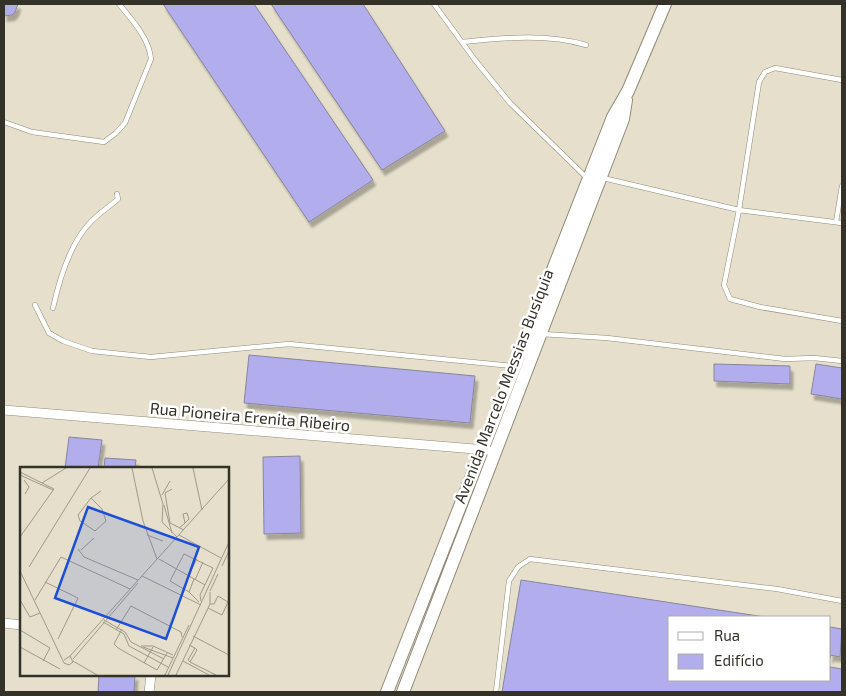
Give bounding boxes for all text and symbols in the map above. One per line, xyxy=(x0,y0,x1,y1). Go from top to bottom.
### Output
street label: Avenida Marcelo Messias Busíquia xyxy=(449,266,557,506)
street label: Rua Pioneira Erenita Ribeiro xyxy=(149,398,351,434)
inset map xyxy=(20,467,229,676)
legend xyxy=(668,616,831,681)
text: Rua xyxy=(714,626,740,644)
text: Edifício xyxy=(714,651,764,669)

